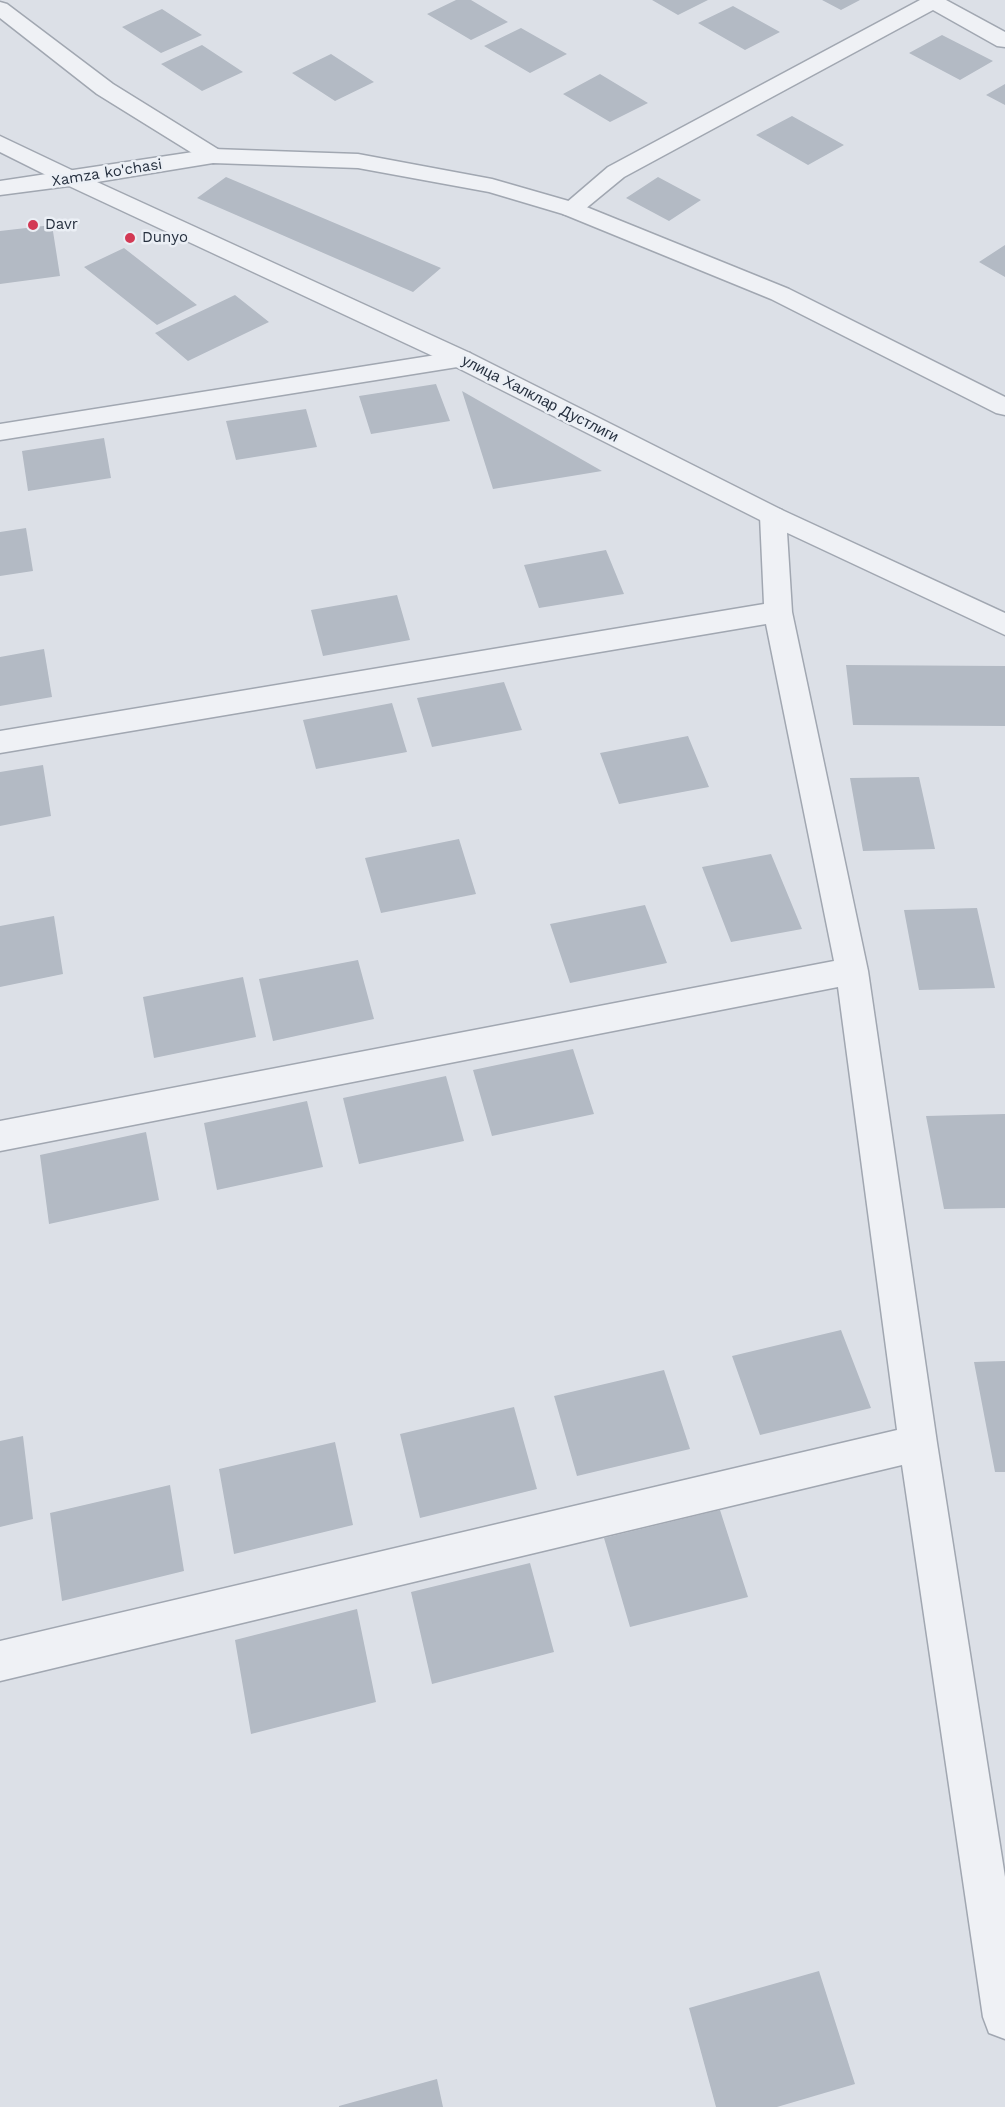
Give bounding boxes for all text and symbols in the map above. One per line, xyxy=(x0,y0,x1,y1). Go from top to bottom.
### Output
street label: Xamza ko'chasi xyxy=(51,155,163,191)
place label: Davr xyxy=(45,216,78,234)
marker: Davr xyxy=(26,218,40,232)
place label: Dunyo xyxy=(142,229,188,247)
marker: Dunyo xyxy=(123,231,137,245)
street label: улица Халклар Дустлиги xyxy=(459,352,621,446)

